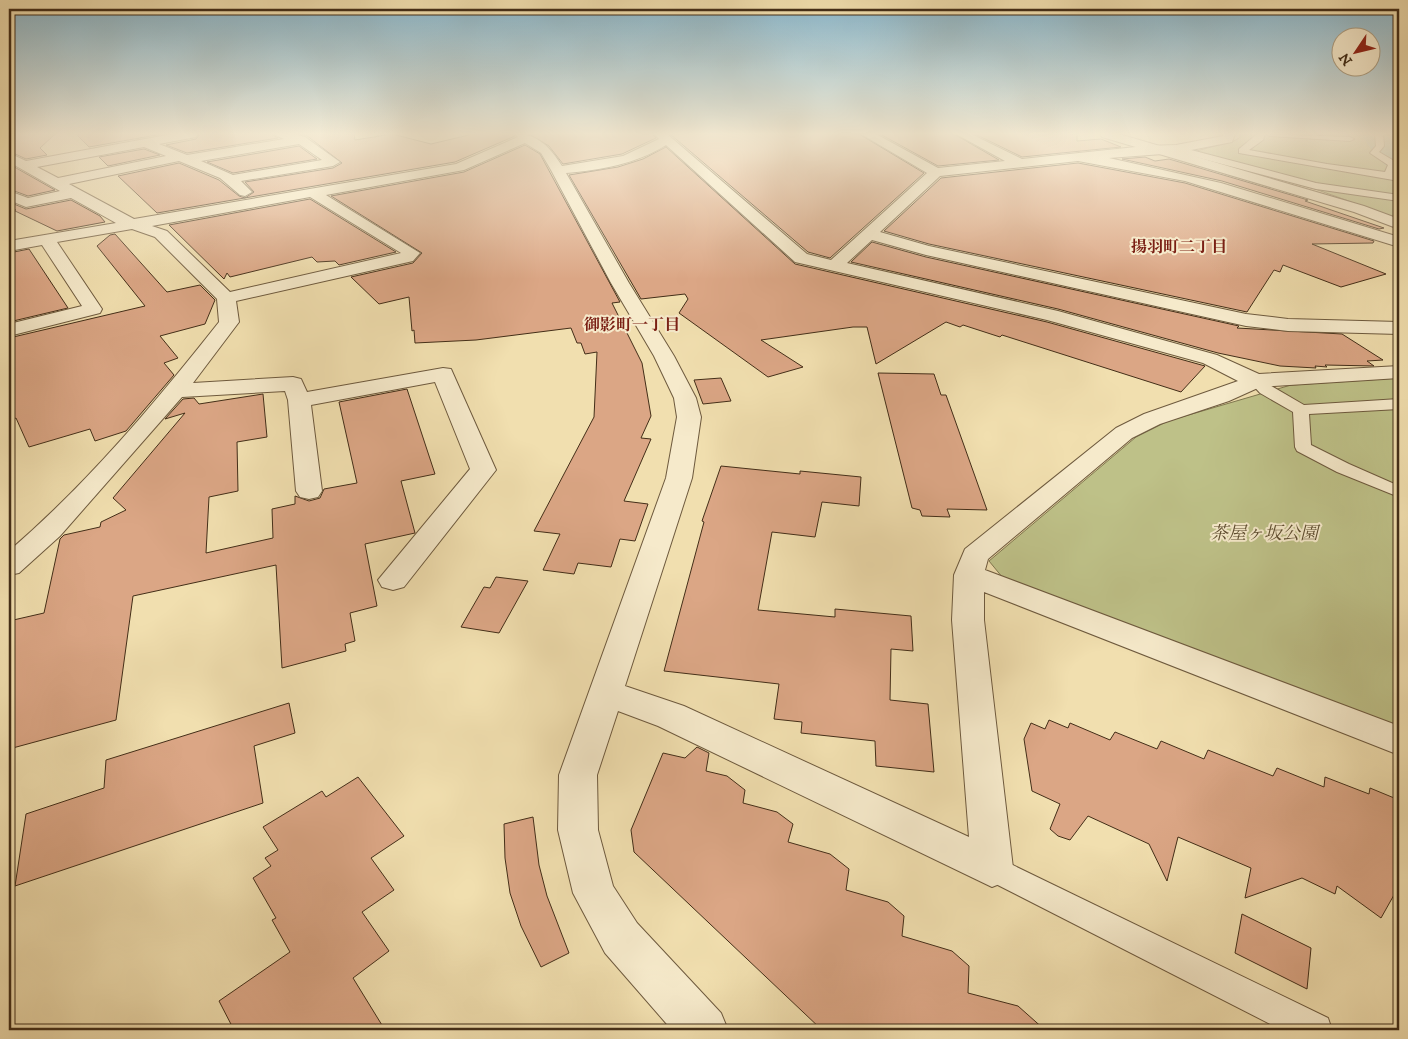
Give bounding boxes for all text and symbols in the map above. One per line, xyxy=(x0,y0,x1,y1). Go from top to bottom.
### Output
north arrow xyxy=(1330,28,1380,78)
text: N xyxy=(1335,49,1357,69)
district label: 揚羽町二丁目 xyxy=(1131,237,1227,257)
district label: 御影町一丁目 xyxy=(584,315,680,335)
park label: 茶屋ヶ坂公園 xyxy=(1210,523,1321,545)

